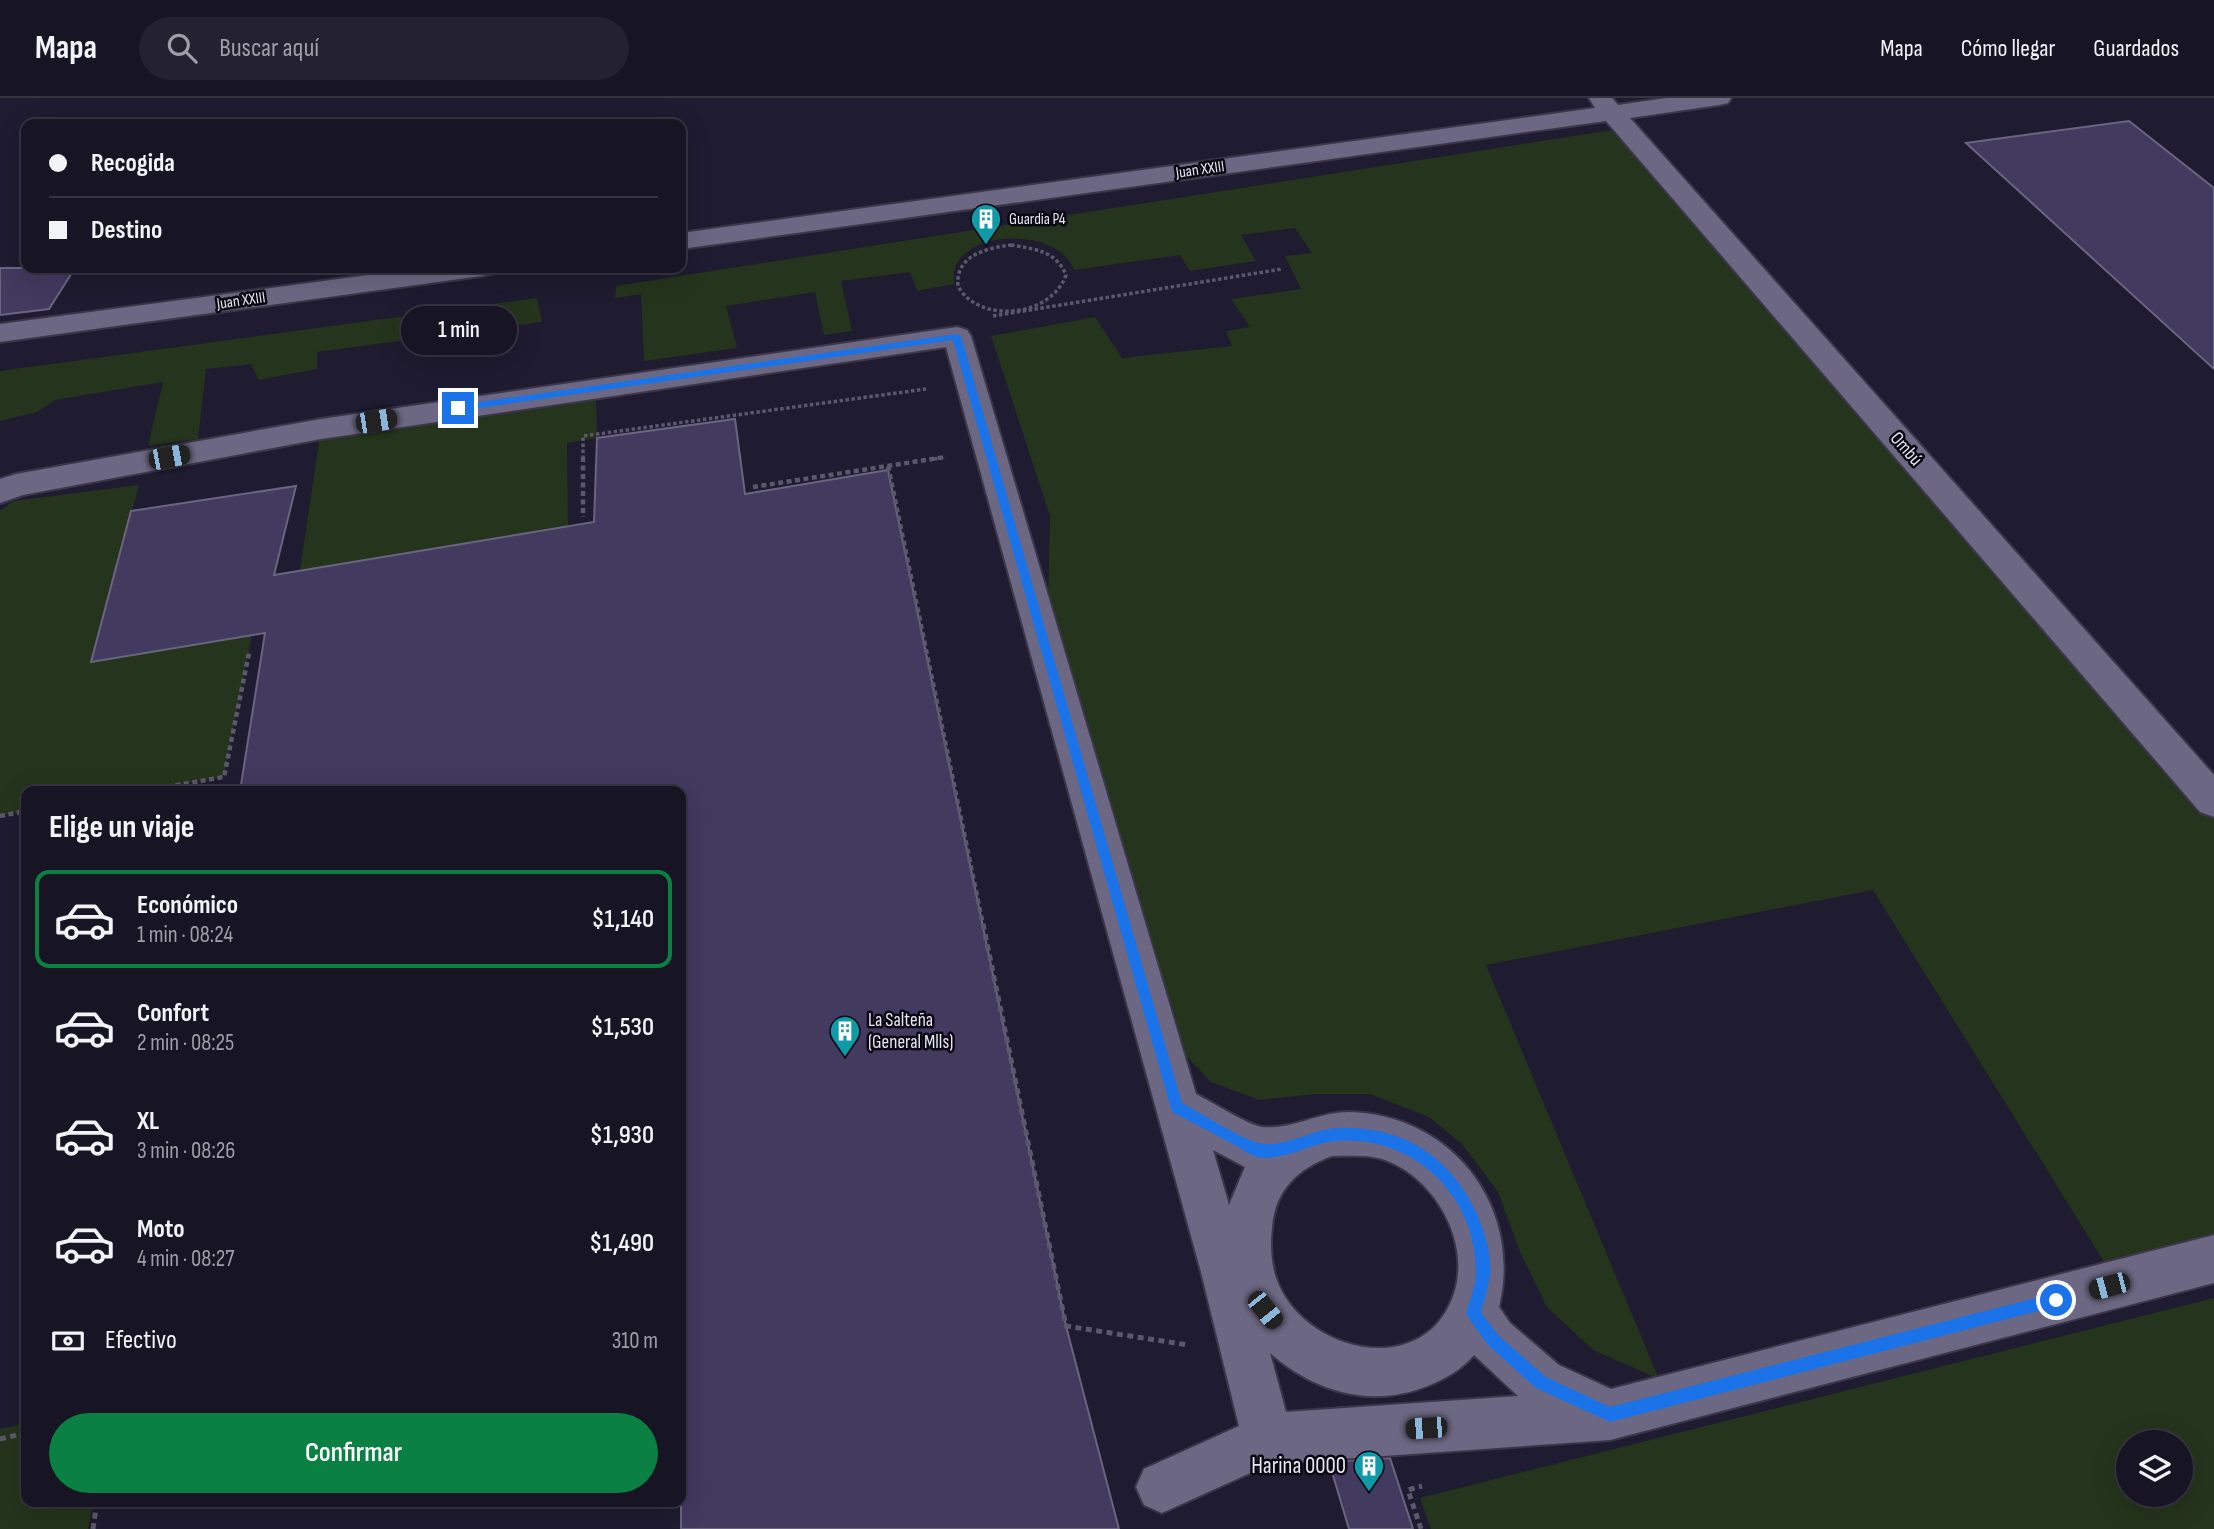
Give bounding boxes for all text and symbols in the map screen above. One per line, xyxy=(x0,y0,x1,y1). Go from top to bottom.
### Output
search box xyxy=(139,17,629,80)
text: Mapa xyxy=(35,28,97,68)
icon: search xyxy=(163,29,201,67)
text: Buscar aquí xyxy=(219,33,319,64)
text: Mapa xyxy=(1880,34,1923,63)
text: Cómo llegar xyxy=(1961,34,2055,63)
text: Guardados xyxy=(2093,34,2179,63)
text: Recogida xyxy=(91,148,175,179)
street label: Juan XXIII xyxy=(1173,157,1226,183)
building icon: Guardia P4 xyxy=(969,202,1003,246)
place label: Guardia P4 xyxy=(1009,210,1066,229)
text: Destino xyxy=(91,215,162,246)
street label: Juan XXIII xyxy=(214,288,267,314)
callout: 1 min xyxy=(400,306,516,356)
text: 1 min xyxy=(438,316,480,344)
route end xyxy=(442,392,474,424)
car xyxy=(354,407,399,435)
street label: Ombú xyxy=(1885,427,1927,471)
car xyxy=(147,443,192,471)
text: Elige un viaje xyxy=(49,808,194,847)
icon: car xyxy=(53,888,116,951)
text: Económico xyxy=(137,890,238,921)
text: $1,140 xyxy=(591,904,654,935)
text: 1 min · 08:24 xyxy=(137,921,233,949)
icon: car xyxy=(53,996,116,1059)
text: Confort xyxy=(137,998,209,1029)
place label: La Salteña (General Mlls) xyxy=(868,1009,953,1054)
text: $1,530 xyxy=(590,1012,654,1043)
building icon: La Salteña (General Mlls) xyxy=(828,1014,862,1058)
text: 2 min · 08:25 xyxy=(137,1029,234,1057)
icon: car xyxy=(53,1104,116,1167)
text: XL xyxy=(137,1106,159,1137)
text: $1,930 xyxy=(590,1120,654,1151)
text: 3 min · 08:26 xyxy=(137,1137,235,1165)
icon: car xyxy=(53,1212,116,1275)
text: Moto xyxy=(137,1214,185,1245)
text: $1,490 xyxy=(589,1228,654,1259)
text: 4 min · 08:27 xyxy=(137,1245,234,1273)
car xyxy=(2086,1270,2133,1302)
route start xyxy=(2040,1284,2072,1316)
car xyxy=(1244,1287,1287,1333)
icon: cash xyxy=(49,1322,87,1360)
text: Efectivo xyxy=(105,1325,177,1356)
text: 310 m xyxy=(612,1327,658,1355)
button: Confirmar xyxy=(49,1413,658,1493)
car xyxy=(1405,1416,1448,1440)
map controls xyxy=(2116,1430,2193,1507)
button: layers xyxy=(2116,1430,2193,1507)
building icon: Harina 0000 xyxy=(1352,1449,1386,1493)
place label: Harina 0000 xyxy=(1251,1452,1346,1480)

